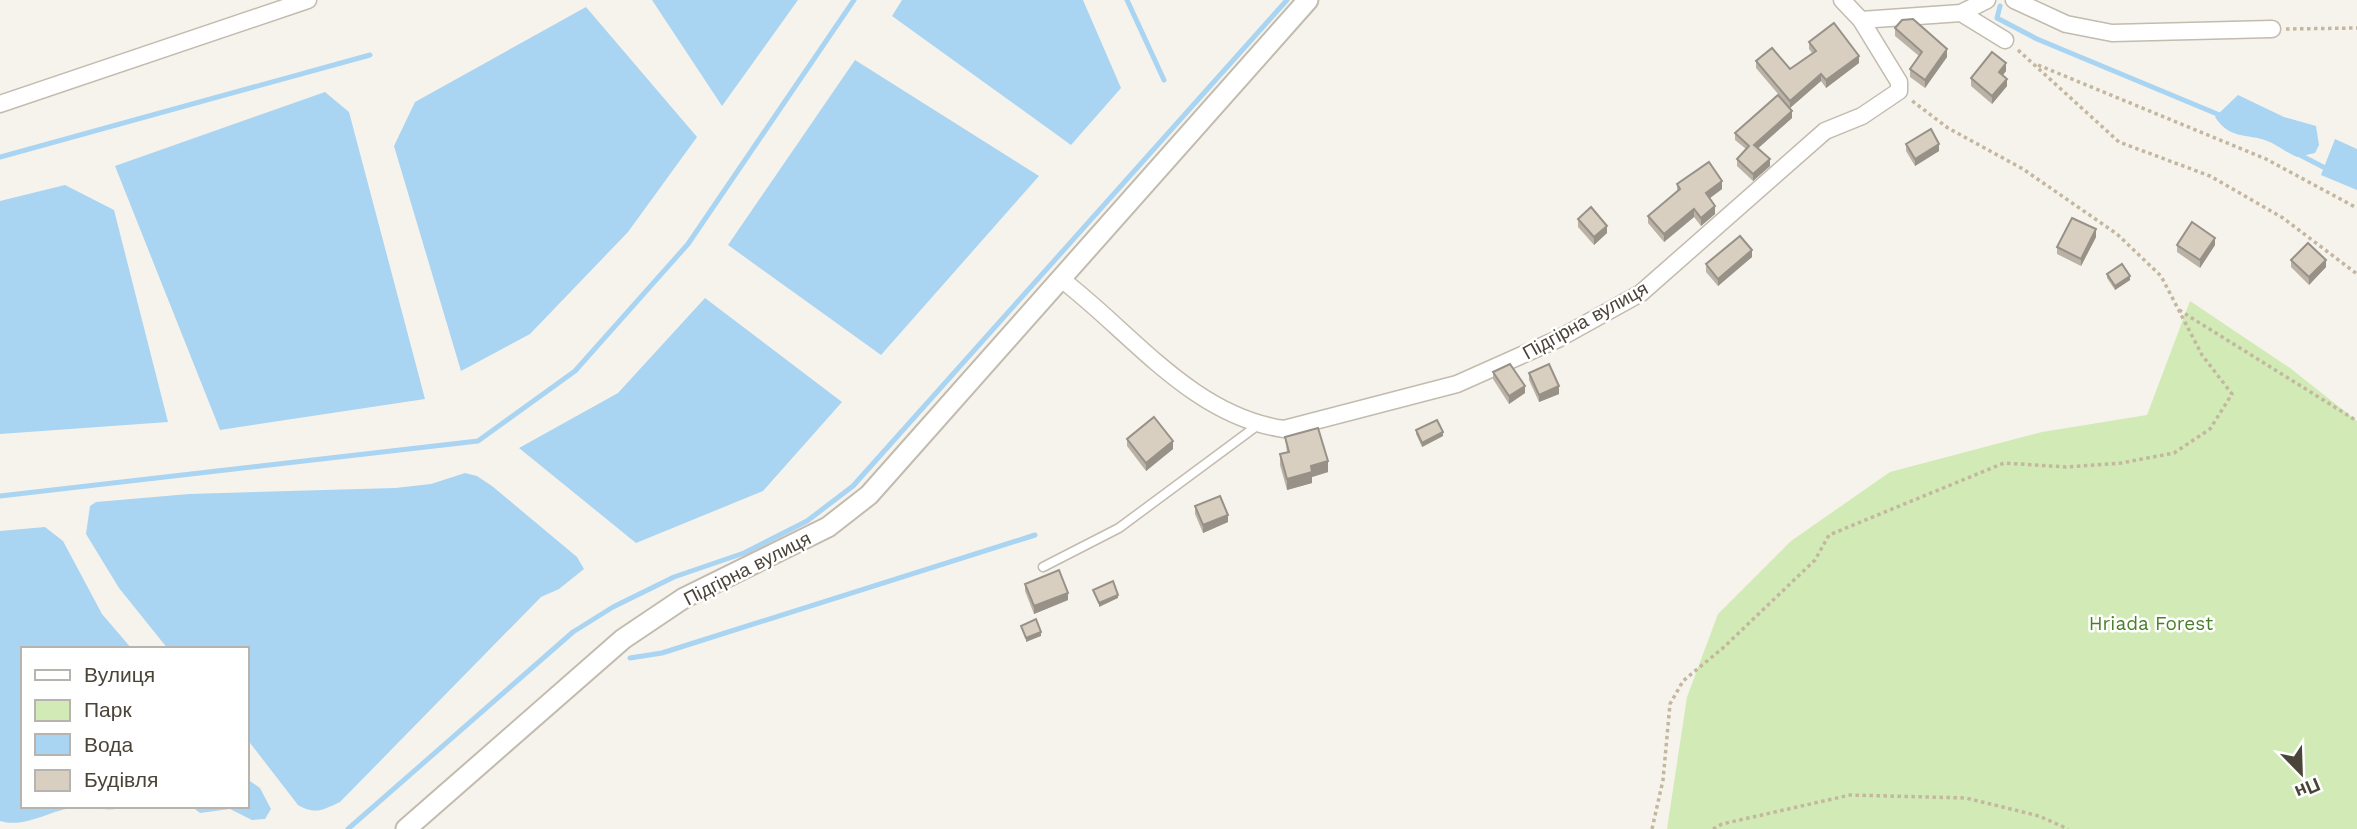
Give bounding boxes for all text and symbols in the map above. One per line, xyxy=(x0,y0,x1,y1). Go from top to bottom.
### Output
street label: Підгірна вулиця xyxy=(1519,276,1652,364)
street label: Підгірна вулиця xyxy=(680,526,815,610)
park label: Hriada Forest xyxy=(2089,612,2213,635)
legend xyxy=(21,647,248,808)
text: Вулиця xyxy=(84,662,155,687)
text: Парк xyxy=(84,697,132,722)
text: Вода xyxy=(84,732,133,757)
north arrow xyxy=(2266,738,2336,808)
text: Будівля xyxy=(84,767,158,792)
text: Пн xyxy=(2291,773,2324,804)

